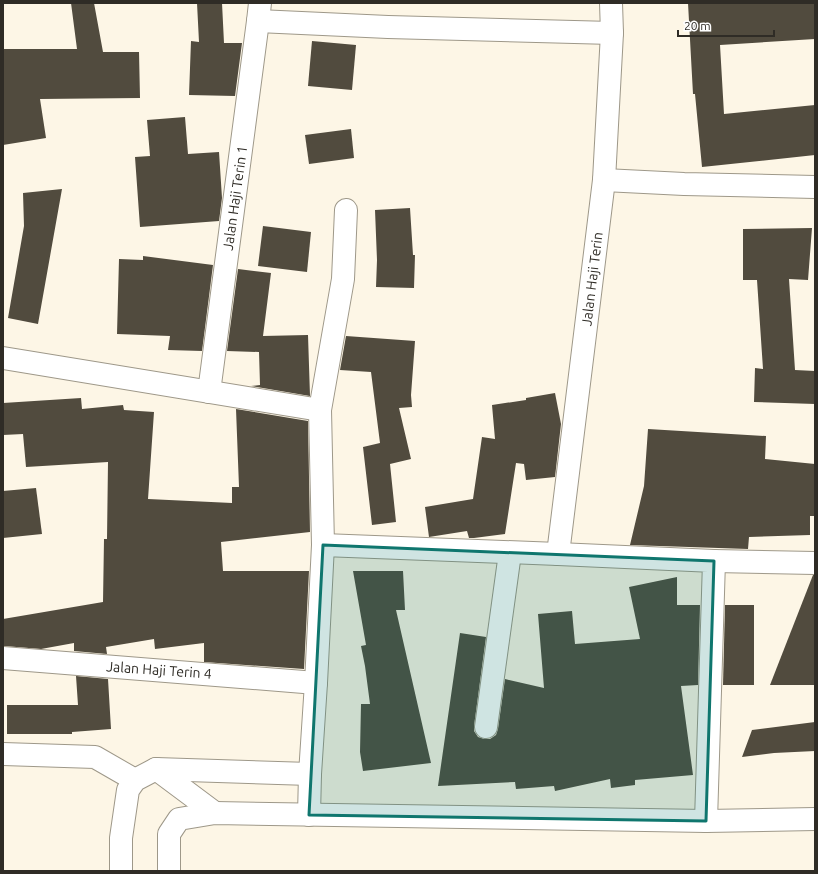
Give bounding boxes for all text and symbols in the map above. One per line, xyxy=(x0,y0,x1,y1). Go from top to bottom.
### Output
scale bar xyxy=(678,12,774,38)
text: 20 m xyxy=(684,19,711,32)
street label: Jalan Haji Terin 1 xyxy=(220,145,250,251)
street label: Jalan Haji Terin xyxy=(578,231,606,327)
street label: Jalan Haji Terin 4 xyxy=(106,658,212,682)

